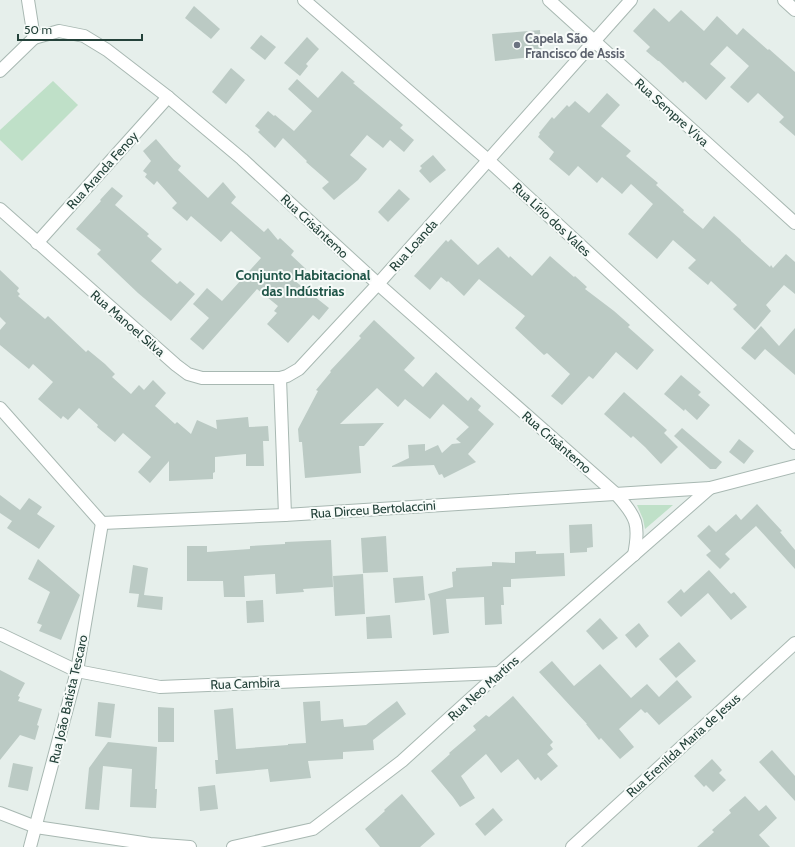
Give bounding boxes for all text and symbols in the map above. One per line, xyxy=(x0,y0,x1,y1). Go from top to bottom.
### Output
scale bar xyxy=(18,16,142,42)
text: 50 m xyxy=(24,22,52,37)
place label: Capela São Francisco de Assis xyxy=(525,30,625,61)
marker: Capela São Francisco de Assis xyxy=(512,40,522,50)
street label: Rua Sempre Viva xyxy=(632,75,713,150)
street label: Rua Aranda Fenoy xyxy=(63,127,141,212)
street label: Rua Lírio dos Vales xyxy=(510,179,595,260)
street label: Rua Crisântemo xyxy=(278,191,352,261)
street label: Rua Loanda xyxy=(386,215,441,274)
district label: Conjunto Habitacional das Indústrias xyxy=(235,266,371,300)
street label: Rua Manoel Silva xyxy=(88,286,169,360)
street label: Rua Crisântemo xyxy=(519,408,595,476)
street label: Rua Dirceu Bertolaccini xyxy=(310,497,436,521)
street label: Rua João Batista Tescaro xyxy=(45,633,91,765)
street label: Rua Neo Martins xyxy=(444,652,522,724)
street label: Rua Cambira xyxy=(210,674,281,692)
street label: Rua Erenilda Maria de Jesus xyxy=(623,689,744,800)

